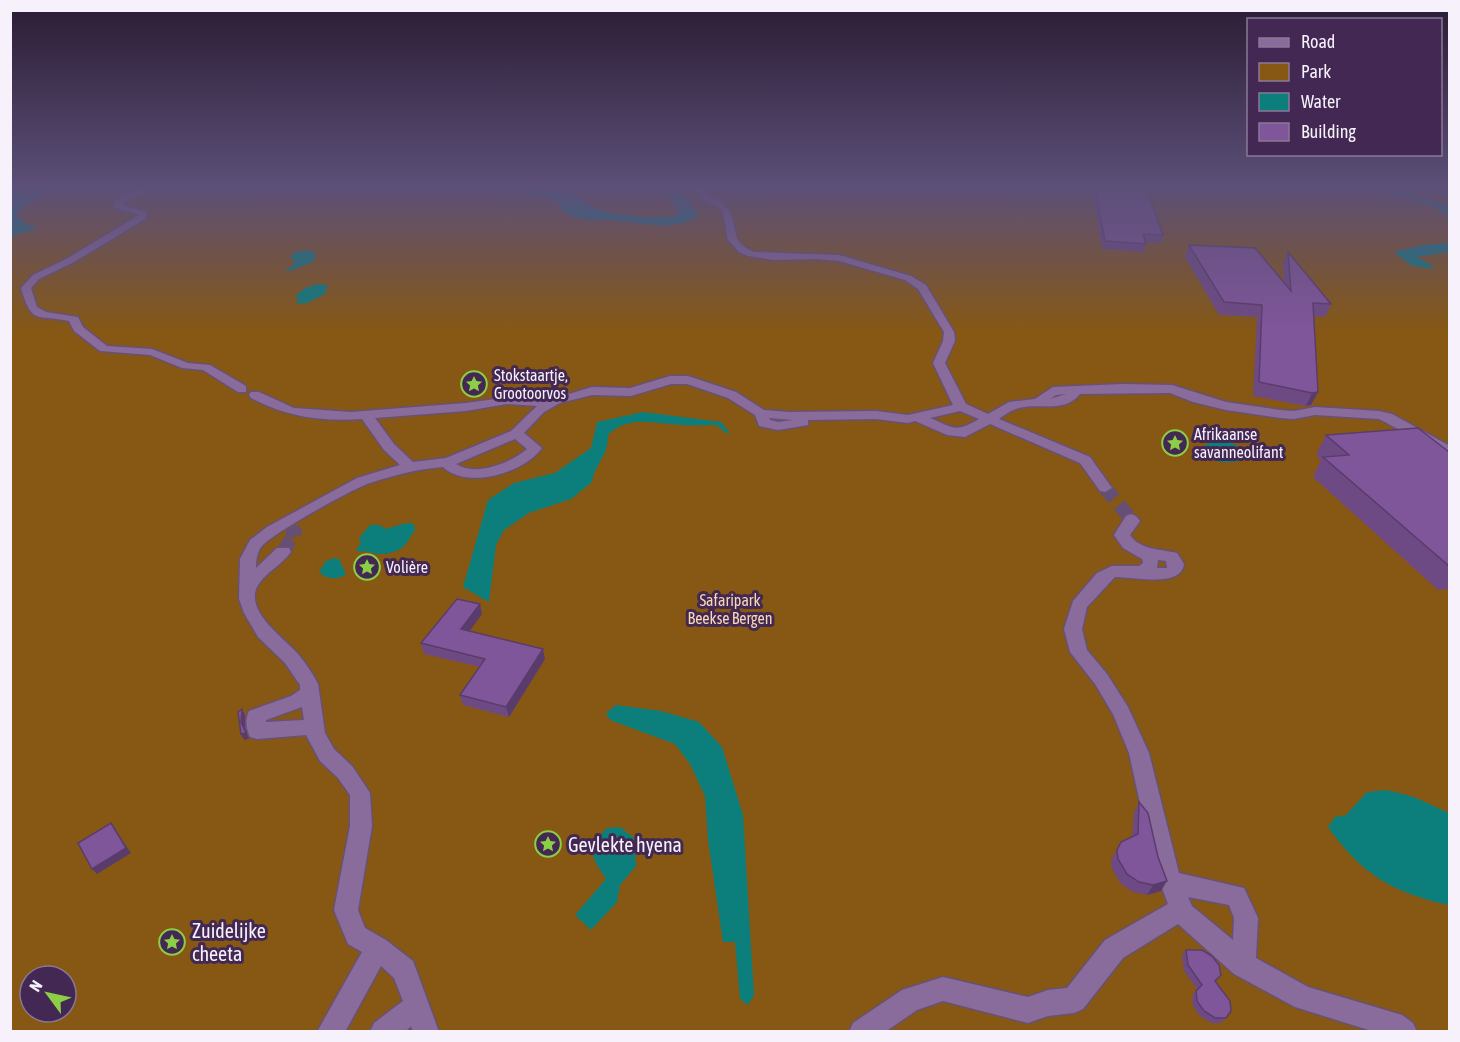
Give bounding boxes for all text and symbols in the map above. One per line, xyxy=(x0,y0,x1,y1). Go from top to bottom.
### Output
legend xyxy=(1247,18,1442,156)
text: Road xyxy=(1301,31,1335,52)
text: Park xyxy=(1301,61,1331,82)
text: Water xyxy=(1301,91,1341,112)
text: Building xyxy=(1301,121,1356,142)
place label: Stokstaartje, Grootoorvos xyxy=(494,366,568,402)
place icon: Stokstaartje, Grootoorvos xyxy=(459,369,489,399)
place label: Afrikaanse savanneolifant xyxy=(1194,425,1284,461)
place icon: Afrikaanse savanneolifant xyxy=(1160,428,1190,458)
place icon: Volière xyxy=(352,552,382,582)
place label: Volière xyxy=(386,558,428,576)
park label: Safaripark Beekse Bergen xyxy=(688,591,772,628)
place icon: Gevlekte hyena xyxy=(533,829,563,859)
place label: Gevlekte hyena xyxy=(568,833,682,856)
place label: Zuidelijke cheeta xyxy=(192,919,266,965)
place icon: Zuidelijke cheeta xyxy=(157,927,187,957)
north arrow xyxy=(18,964,78,1024)
text: N xyxy=(25,977,46,995)

